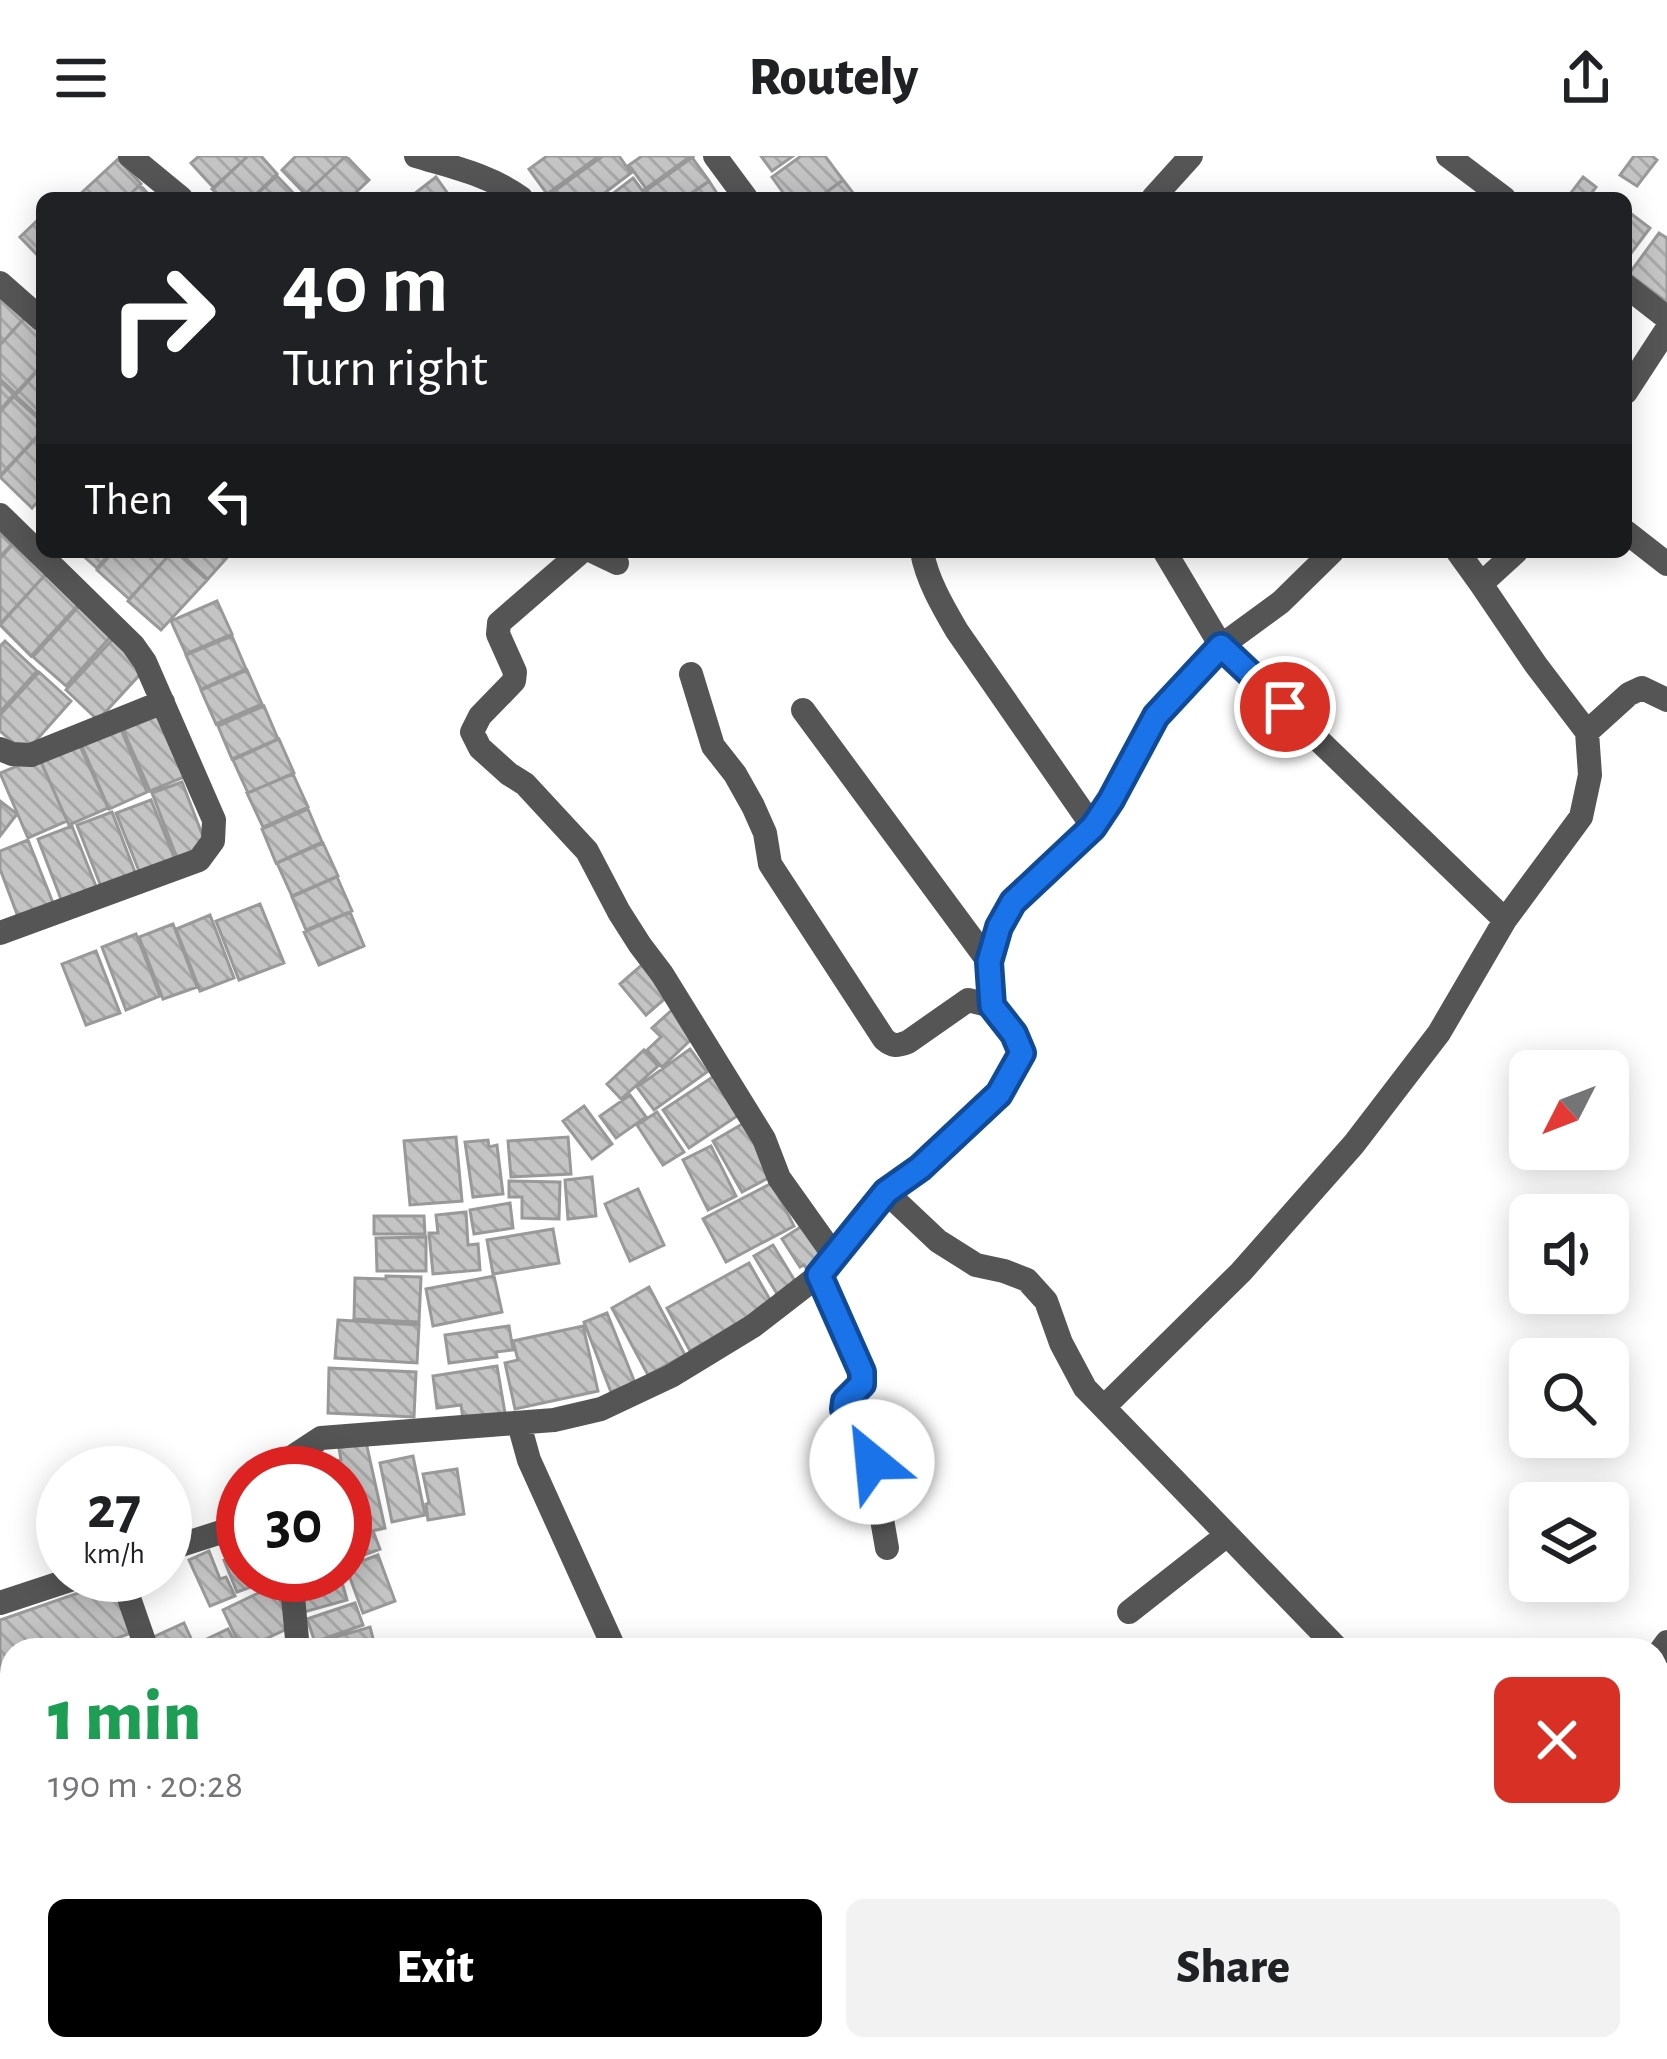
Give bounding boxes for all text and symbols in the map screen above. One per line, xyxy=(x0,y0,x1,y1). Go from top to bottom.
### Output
icon: menu xyxy=(48,45,114,111)
icon: share xyxy=(1553,45,1619,111)
text: Routely xyxy=(749,51,918,105)
icon: right xyxy=(84,240,240,396)
text: 40 m xyxy=(282,244,449,328)
text: Turn right xyxy=(282,342,488,396)
icon: left xyxy=(197,468,263,534)
text: Then xyxy=(84,478,173,523)
pin xyxy=(1234,656,1336,758)
icon: arrive xyxy=(1252,674,1318,740)
north arrow xyxy=(1509,1050,1629,1170)
map controls xyxy=(1509,1050,1629,1602)
button: sound xyxy=(1509,1194,1629,1314)
button: search xyxy=(1509,1338,1629,1458)
position arrow xyxy=(809,1399,935,1525)
speed limit sign: 30 xyxy=(216,1446,372,1602)
text: 27 xyxy=(87,1479,141,1539)
button: layers xyxy=(1509,1482,1629,1602)
text: km/h xyxy=(83,1539,145,1569)
button: close xyxy=(1494,1677,1620,1803)
text: 1 min xyxy=(48,1681,201,1753)
text: 190 m · 20:28 xyxy=(48,1766,243,1805)
button: Exit xyxy=(48,1899,822,2037)
button: Share xyxy=(846,1899,1620,2037)

